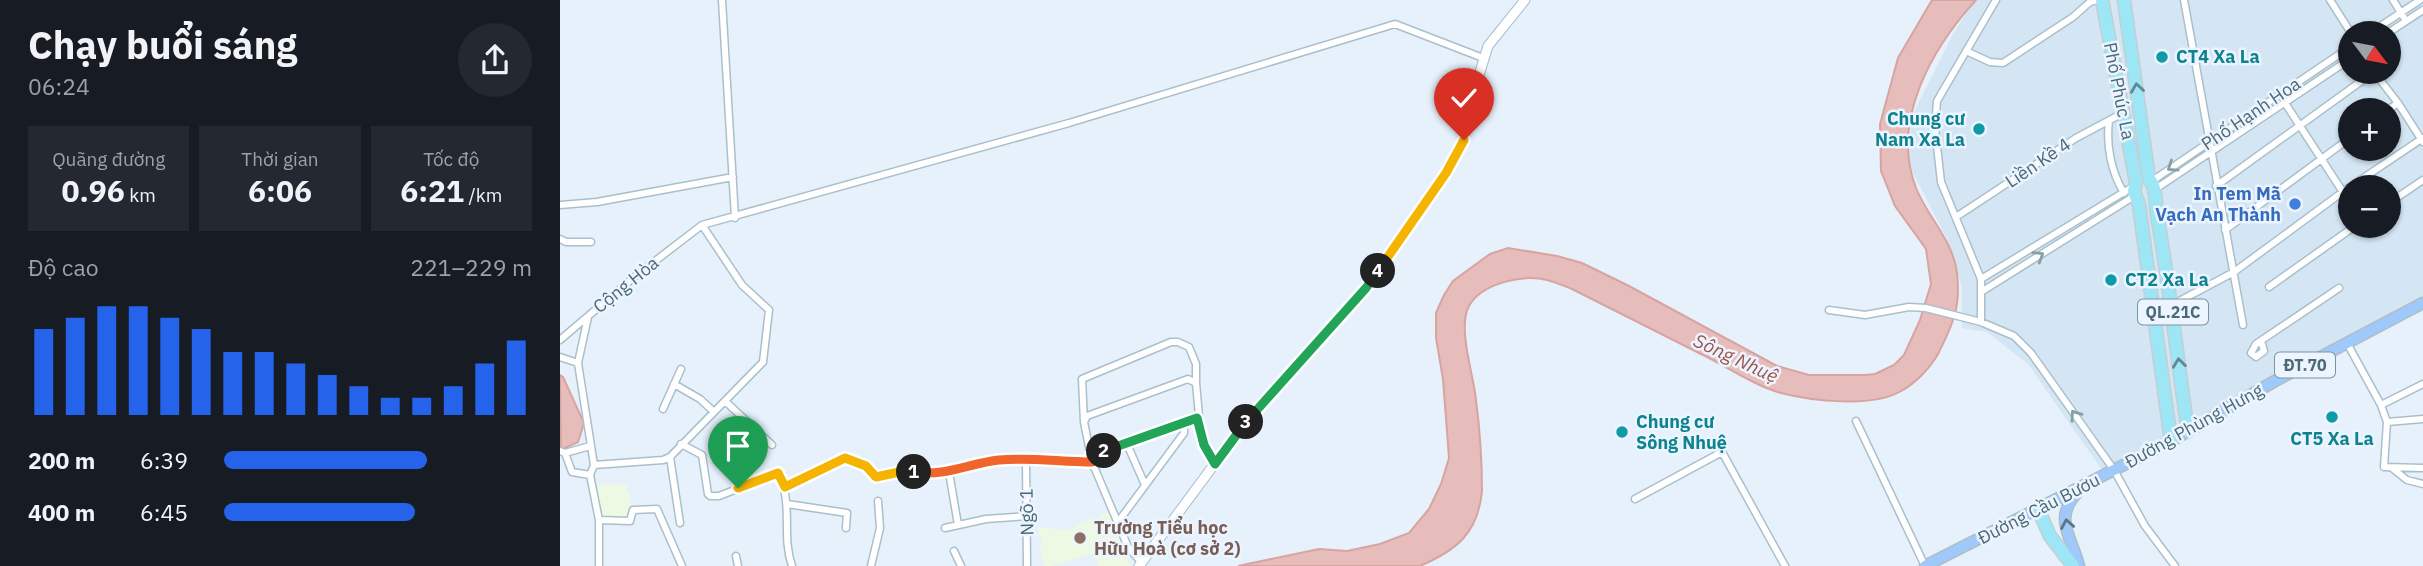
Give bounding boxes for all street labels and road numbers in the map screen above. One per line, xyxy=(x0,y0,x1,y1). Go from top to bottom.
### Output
street label: Phố Phúc La xyxy=(2099,40,2140,142)
street label: Phố Hạnh Hoa xyxy=(2197,72,2305,155)
street label: Liền Kề 4 xyxy=(2001,132,2075,193)
street label: Cộng Hòa xyxy=(588,251,663,318)
road number: QL.21C xyxy=(2138,300,2208,324)
road number: ĐT.70 xyxy=(2275,352,2335,378)
street label: Đường Phùng Hưng xyxy=(2121,378,2267,473)
street label: Đường Cầu Bươu xyxy=(1974,468,2104,549)
street label: Ngõ 1 xyxy=(1015,488,1038,536)

